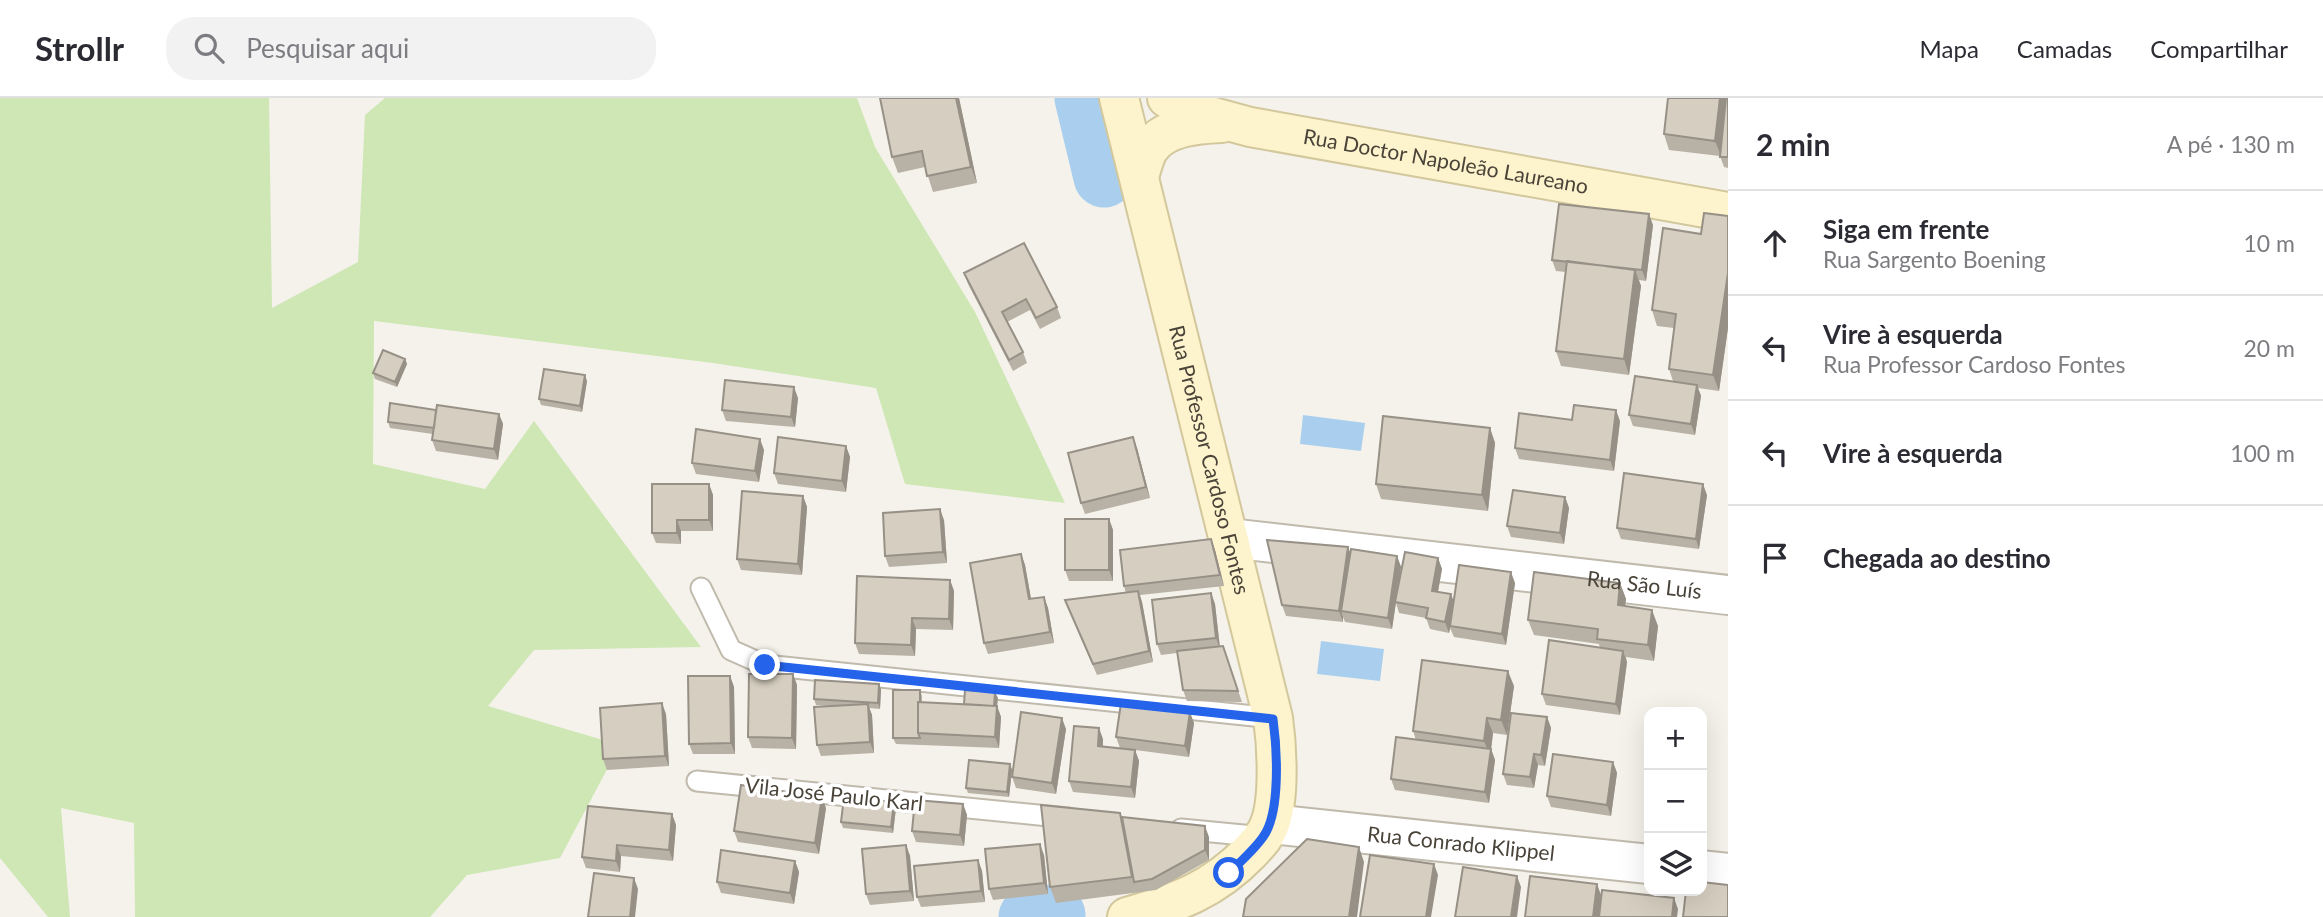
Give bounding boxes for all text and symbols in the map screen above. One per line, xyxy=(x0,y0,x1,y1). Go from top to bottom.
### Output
search box xyxy=(166,17,656,80)
text: Strollr xyxy=(35,28,124,68)
icon: search xyxy=(190,29,228,67)
text: Pesquisar aqui xyxy=(246,32,409,64)
text: Mapa xyxy=(1920,34,1979,63)
text: Camadas xyxy=(2017,34,2112,63)
text: Compartilhar xyxy=(2150,34,2288,63)
street label: Rua Doctor Napoleão Laureano xyxy=(1302,123,1591,198)
text: 2 min xyxy=(1756,126,1830,162)
text: A pé · 130 m xyxy=(2167,130,2295,158)
text: Siga em frente xyxy=(1823,213,1990,245)
icon: ahead xyxy=(1756,224,1794,262)
text: 10 m xyxy=(2244,229,2295,257)
text: Rua Sargento Boening xyxy=(1823,245,2046,273)
text: Vire à esquerda xyxy=(1823,318,2003,350)
street label: Rua Professor Cardoso Fontes xyxy=(1165,323,1256,597)
icon: left xyxy=(1756,329,1794,367)
text: 20 m xyxy=(2244,334,2295,362)
text: Rua Professor Cardoso Fontes xyxy=(1823,350,2125,378)
icon: left xyxy=(1756,434,1794,472)
text: Vire à esquerda xyxy=(1823,437,2003,469)
text: 100 m xyxy=(2230,439,2295,467)
icon: arrive xyxy=(1756,539,1794,577)
text: Chegada ao destino xyxy=(1823,542,2051,574)
street label: Rua São Luís xyxy=(1586,565,1703,603)
route end xyxy=(749,649,780,680)
map controls xyxy=(1644,707,1707,896)
button: + xyxy=(1644,707,1707,770)
button: − xyxy=(1644,770,1707,833)
street label: Vila José Paulo Karl xyxy=(744,772,924,815)
street label: Rua Conrado Klippel xyxy=(1366,820,1556,865)
button: layers xyxy=(1644,833,1707,896)
route start xyxy=(1213,857,1244,888)

